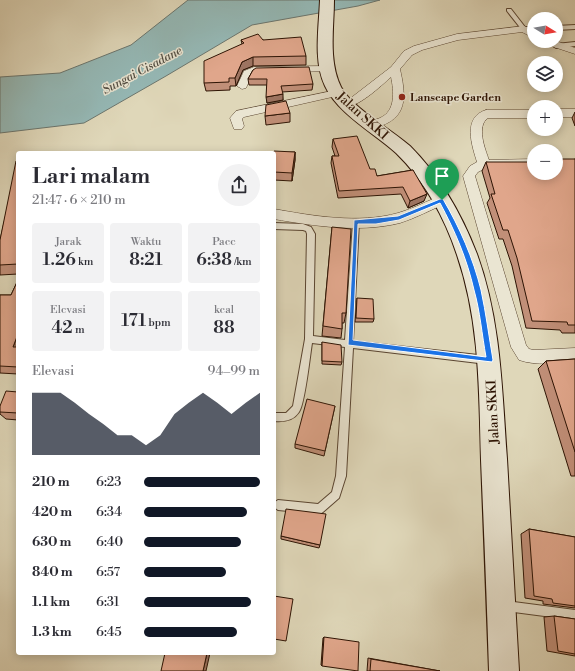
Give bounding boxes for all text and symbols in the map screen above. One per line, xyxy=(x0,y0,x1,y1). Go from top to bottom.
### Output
north arrow xyxy=(527,12,563,48)
map controls xyxy=(527,12,563,180)
water label: Sungai Cisadane xyxy=(100,43,185,98)
button: layers xyxy=(527,56,563,92)
street label: Jalan SKKI xyxy=(332,88,392,143)
place label: Lanscape Garden xyxy=(410,91,501,105)
marker: Lanscape Garden xyxy=(397,92,407,102)
button: + xyxy=(527,100,563,136)
button: − xyxy=(527,144,563,180)
pin xyxy=(425,159,459,200)
text: Lari malam xyxy=(32,163,150,190)
button: share xyxy=(218,164,260,206)
icon: arrive xyxy=(431,165,453,187)
text: 21:47 · 6 × 210 m xyxy=(32,192,126,208)
text: Jarak xyxy=(55,235,81,249)
text: Waktu xyxy=(131,235,161,249)
text: Pace xyxy=(212,235,236,249)
text: 1.26 xyxy=(42,249,76,271)
text: 8:21 xyxy=(129,249,163,271)
text: 6:38 xyxy=(196,249,232,271)
text: km xyxy=(76,255,94,269)
text: /km xyxy=(232,255,252,269)
text: Elevasi xyxy=(50,303,86,317)
text: kcal xyxy=(214,303,234,317)
text: 171 xyxy=(121,310,146,332)
text: bpm xyxy=(146,316,171,330)
text: 42 xyxy=(51,317,73,339)
text: 88 xyxy=(213,317,235,339)
text: m xyxy=(73,323,85,337)
text: Elevasi xyxy=(32,363,74,379)
text: 94–99 m xyxy=(208,363,260,379)
street label: Jalan SKKI xyxy=(483,379,503,445)
text: 210 m xyxy=(32,474,69,490)
text: 6:23 xyxy=(96,474,121,490)
text: 420 m xyxy=(32,504,72,520)
text: 6:34 xyxy=(96,504,122,520)
text: 630 m xyxy=(32,534,71,550)
text: 6:40 xyxy=(96,534,123,550)
text: 840 m xyxy=(32,564,73,580)
text: 6:57 xyxy=(96,564,120,580)
text: 1.1 km xyxy=(32,594,70,610)
text: 6:31 xyxy=(96,594,119,610)
text: 1.3 km xyxy=(32,624,72,640)
text: 6:45 xyxy=(96,624,122,640)

